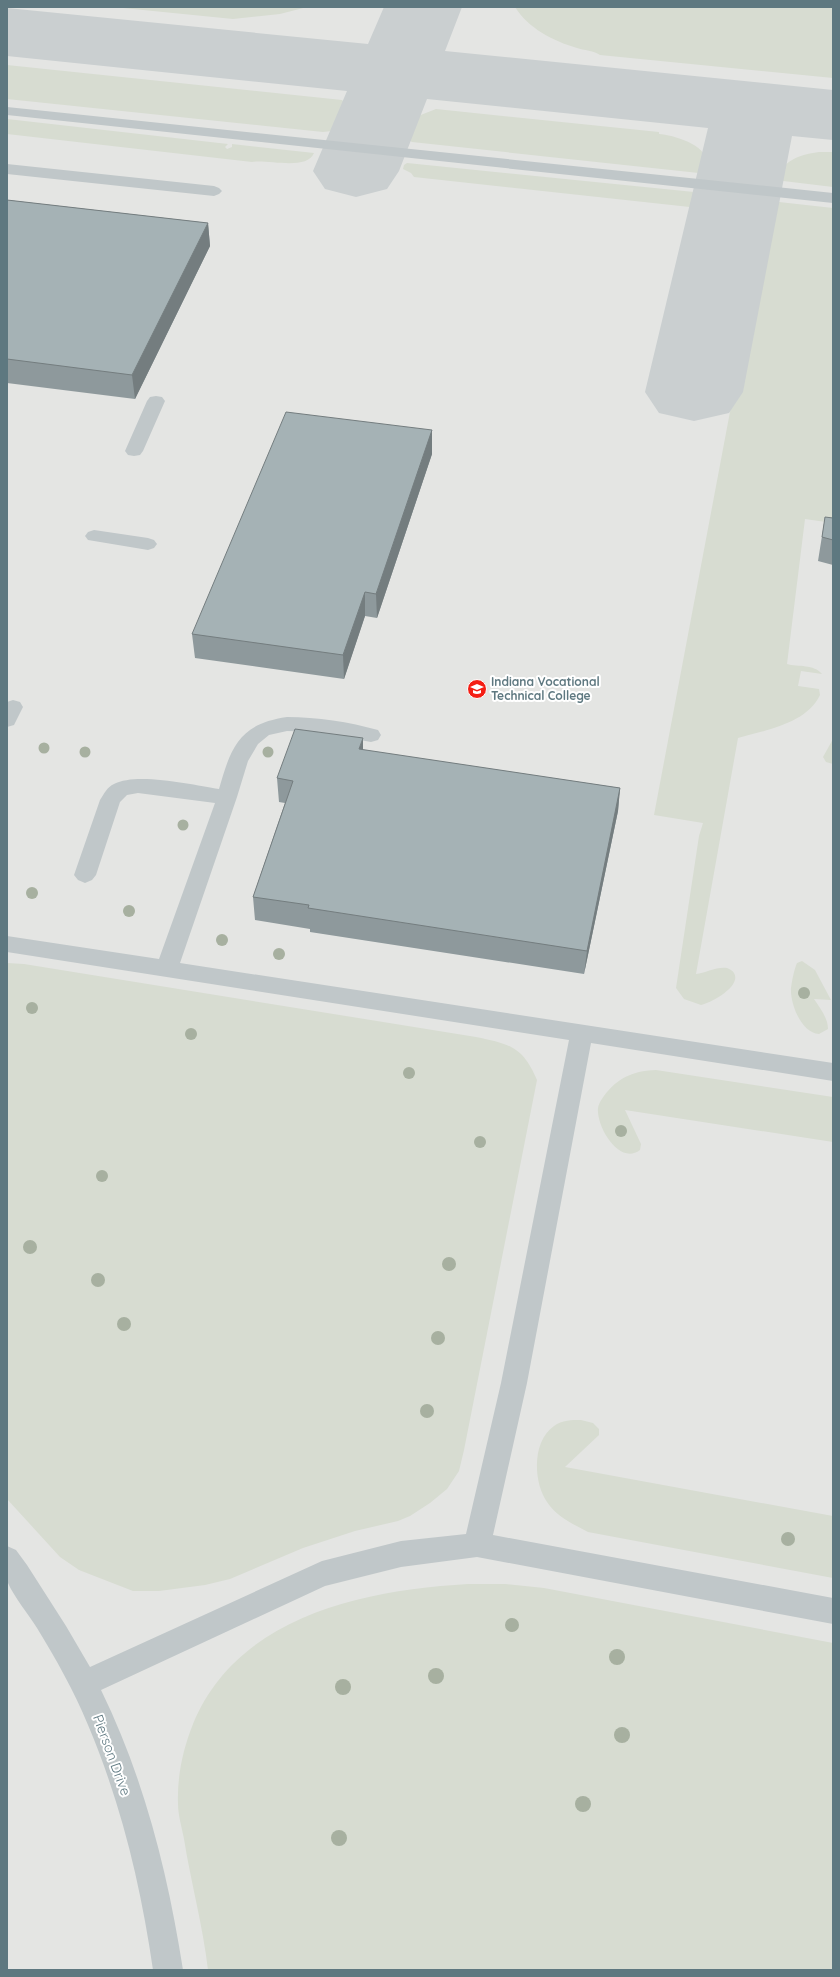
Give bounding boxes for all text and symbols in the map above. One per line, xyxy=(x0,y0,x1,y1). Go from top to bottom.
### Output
place label: Indiana Vocational Technical College xyxy=(491,674,600,703)
school or university icon: Indiana Vocational Technical College xyxy=(466,678,488,700)
street label: Pierson Drive xyxy=(89,1712,135,1798)

